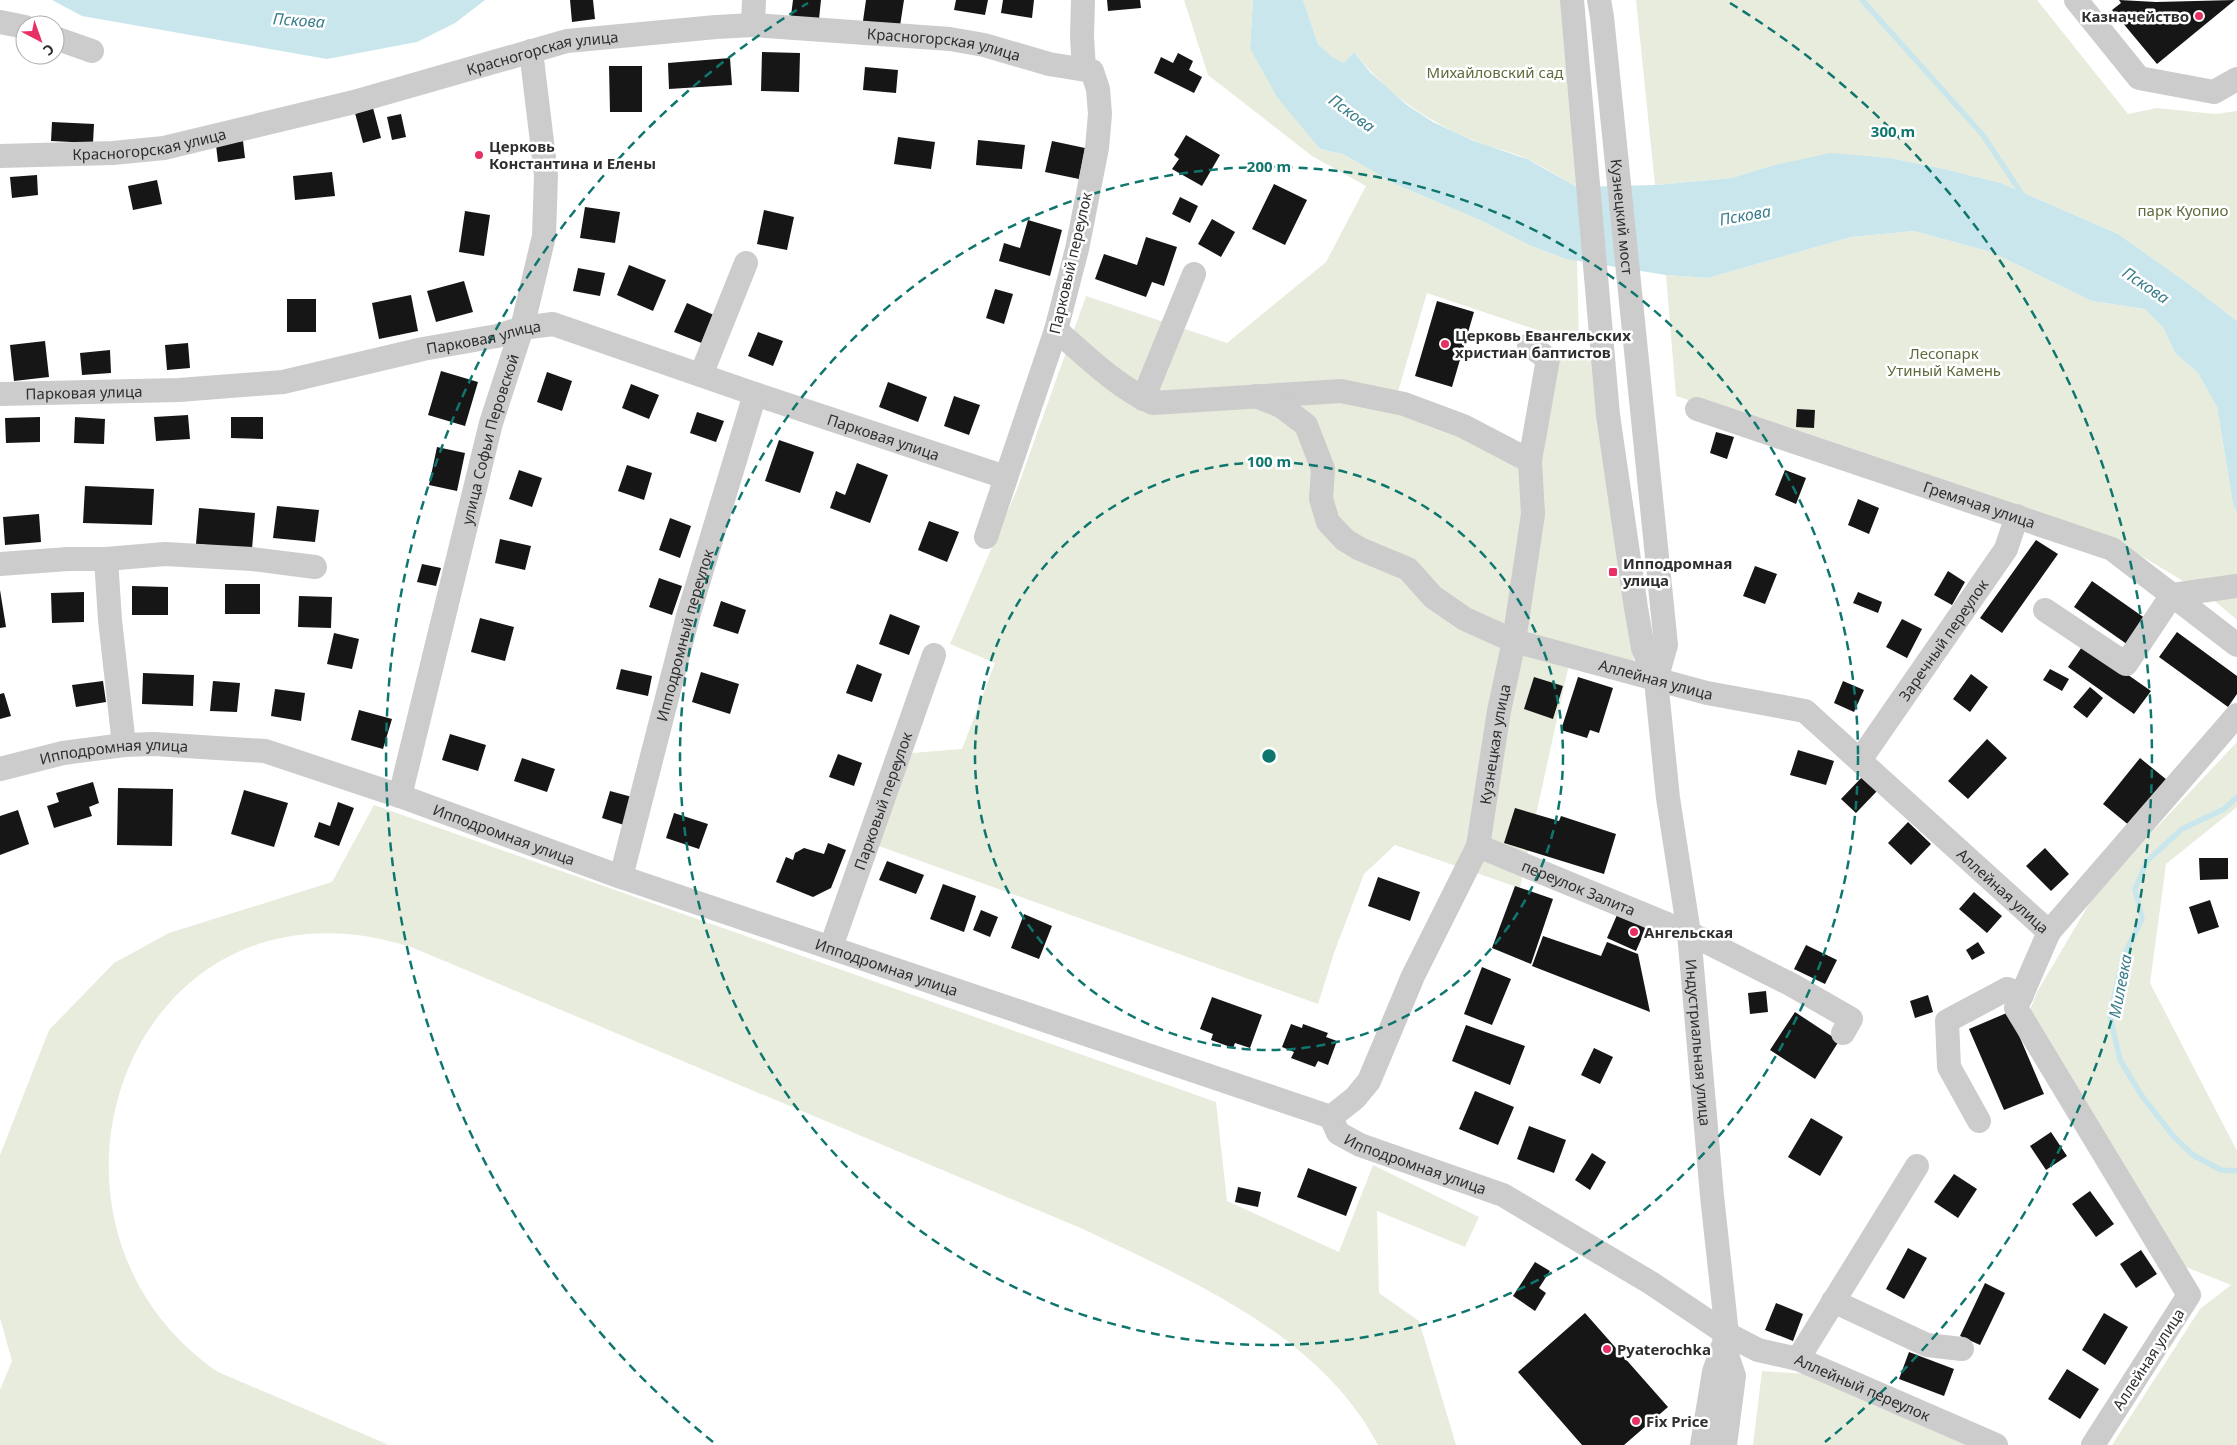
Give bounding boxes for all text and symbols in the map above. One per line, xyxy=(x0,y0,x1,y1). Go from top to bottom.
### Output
place label: Казначейство xyxy=(2081,6,2189,26)
water label: Пскова xyxy=(272,7,326,33)
marker: Казначейство xyxy=(2193,10,2205,22)
north arrow xyxy=(15,15,65,65)
street label: Красногорская улица xyxy=(866,23,1023,65)
street label: Красногорская улица xyxy=(464,26,619,79)
text: С xyxy=(39,40,58,60)
park label: Михайловский сад xyxy=(1427,62,1563,82)
water label: Пскова xyxy=(1324,89,1380,137)
text: 300 m xyxy=(1871,121,1915,141)
street label: Красногорская улица xyxy=(72,123,228,164)
place label: Церковь Константина и Елены xyxy=(489,136,656,173)
marker: Церковь Константина и Елены xyxy=(473,149,485,161)
text: 200 m xyxy=(1247,156,1291,176)
street label: Кузнецкий мост xyxy=(1607,158,1638,276)
street label: Парковый переулок xyxy=(1044,190,1096,336)
water label: Пскова xyxy=(1717,200,1773,230)
park label: парк Куопио xyxy=(2137,200,2229,220)
water label: Пскова xyxy=(2118,261,2174,309)
street label: Парковая улица xyxy=(425,316,542,358)
place label: Церковь Евангельских христиан баптистов xyxy=(1455,325,1631,362)
marker: Церковь Евангельских христиан баптистов xyxy=(1439,338,1451,350)
park label: Лесопарк Утиный Камень xyxy=(1887,343,2001,380)
street label: улица Софьи Перовской xyxy=(457,351,523,527)
street label: Парковая улица xyxy=(25,381,143,403)
street label: Парковая улица xyxy=(825,409,942,465)
text: 100 m xyxy=(1247,451,1291,471)
street label: Гремячая улица xyxy=(1921,476,2038,532)
street label: Ипподромный переулок xyxy=(651,547,718,723)
place label: Ипподромная улица xyxy=(1622,553,1732,590)
marker: Ипподромная улица xyxy=(1607,566,1619,578)
street label: Заречный переулок xyxy=(1894,575,1992,705)
street label: Аллейная улица xyxy=(1597,654,1715,704)
street label: Кузнецкая улица xyxy=(1475,682,1515,806)
street label: Парковый переулок xyxy=(849,729,916,873)
street label: Ипподромная улица xyxy=(37,734,189,769)
centre of rings xyxy=(1260,747,1278,765)
street label: Ипподромная улица xyxy=(430,799,578,869)
street label: Аллейная улица xyxy=(1953,844,2054,937)
street label: переулок Залита xyxy=(1519,855,1639,920)
place label: Ангельская xyxy=(1644,922,1733,942)
marker: Ангельская xyxy=(1628,926,1640,938)
street label: Ипподромная улица xyxy=(813,933,961,1000)
water label: Милевка xyxy=(2103,952,2137,1020)
street label: Индустриальная улица xyxy=(1681,958,1716,1127)
street label: Ипподромная улица xyxy=(1341,1128,1489,1198)
street label: Аллейная улица xyxy=(2108,1304,2188,1414)
place label: Pyaterochka xyxy=(1617,1339,1711,1359)
marker: Pyaterochka xyxy=(1601,1343,1613,1355)
street label: Аллейный переулок xyxy=(1792,1349,1933,1425)
place label: Fix Price xyxy=(1646,1411,1709,1431)
marker: Fix Price xyxy=(1630,1415,1642,1427)

